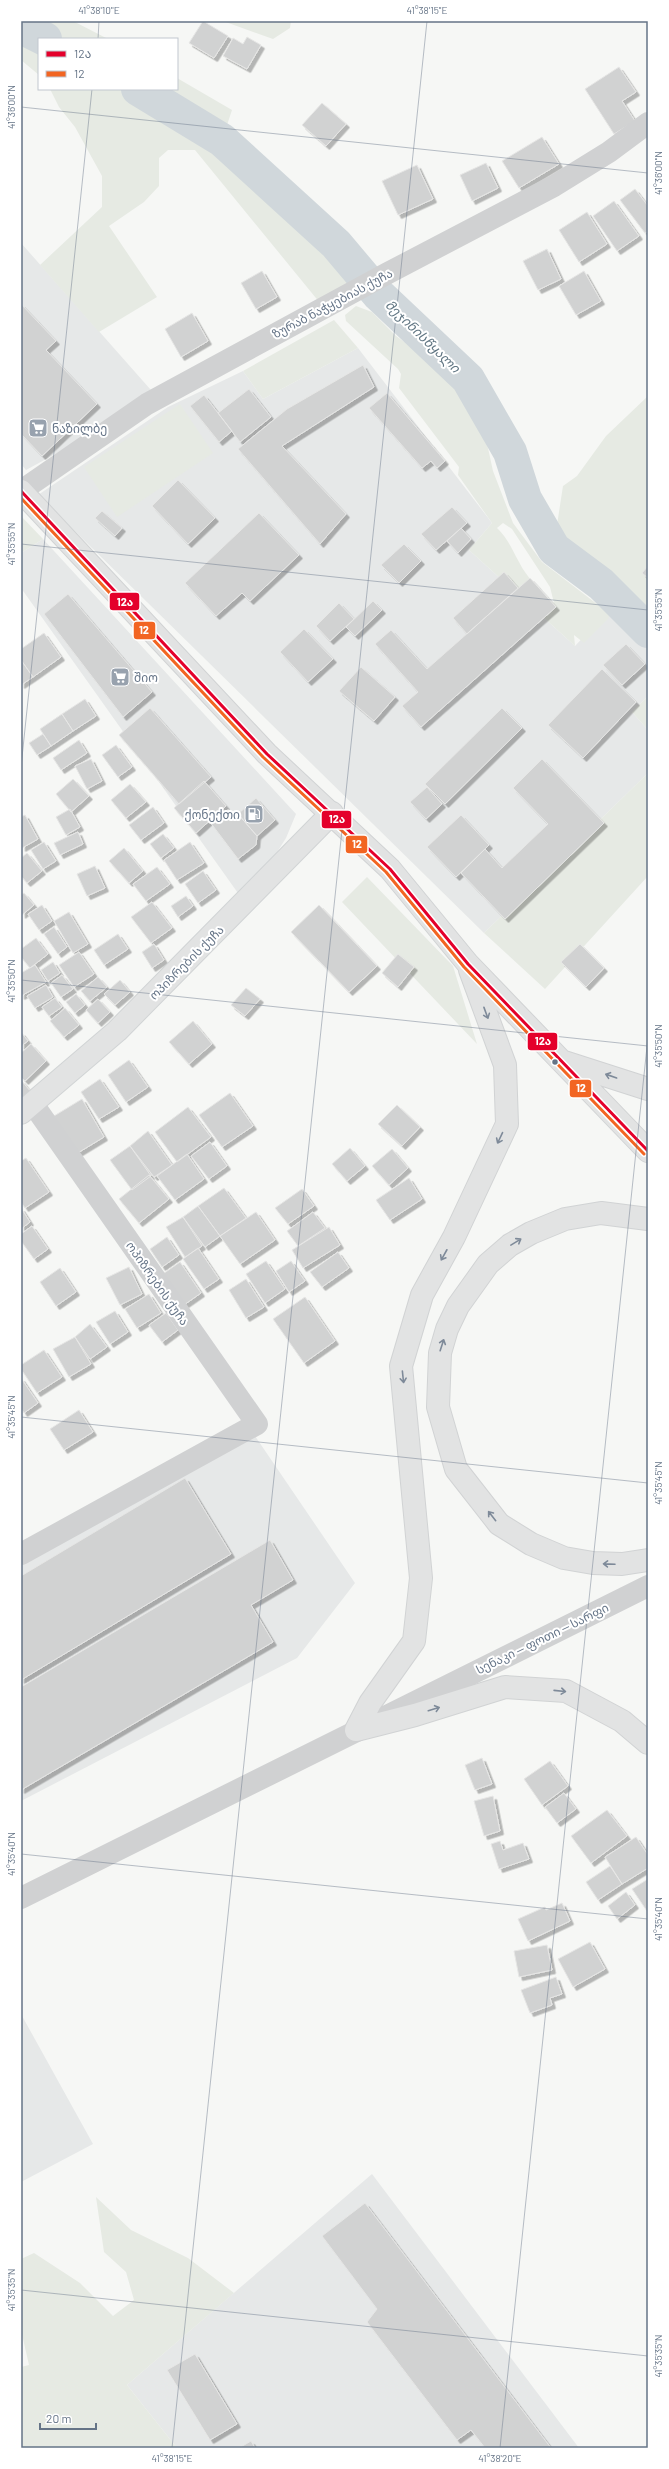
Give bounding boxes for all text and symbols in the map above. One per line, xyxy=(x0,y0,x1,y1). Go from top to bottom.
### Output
text: 41°38'10"E xyxy=(78,4,120,16)
text: 41°38'15"E xyxy=(407,4,447,16)
legend xyxy=(38,38,178,90)
text: 12ა xyxy=(74,46,91,60)
text: 12 xyxy=(74,66,85,80)
text: 41°36'00"N xyxy=(5,85,17,129)
text: 41°36'00"N xyxy=(652,151,664,195)
street label: ზურაბ ნაჭყებიას ქუჩა xyxy=(270,265,395,342)
water label: მეჯინისწყალი xyxy=(382,296,464,377)
supermarket icon: ნაზილბე xyxy=(27,417,49,439)
place label: ნაზილბე xyxy=(52,421,107,437)
text: 41°35'55"N xyxy=(5,522,17,566)
text: 41°35'55"N xyxy=(652,588,664,632)
line badge: 12ა xyxy=(109,592,140,611)
text: 12ა xyxy=(117,595,133,608)
line badge: 12 xyxy=(133,621,156,640)
text: 12 xyxy=(139,623,149,636)
supermarket icon: შიო xyxy=(109,666,131,688)
place label: შიო xyxy=(134,670,158,684)
fuel station icon: ქონექთი xyxy=(243,803,265,825)
place label: ქონექთი xyxy=(185,807,240,822)
line badge: 12ა xyxy=(321,810,352,829)
text: 12ა xyxy=(329,812,345,825)
line badge: 12 xyxy=(345,835,368,854)
text: 12 xyxy=(352,837,362,850)
street label: ოპიზრების ქუჩა xyxy=(146,922,227,1003)
text: 41°35'50"N xyxy=(5,959,17,1003)
one-way arrow xyxy=(483,1007,490,1020)
text: 41°35'50"N xyxy=(652,1024,664,1068)
line badge: 12ა xyxy=(527,1032,558,1051)
text: 12ა xyxy=(535,1034,551,1047)
unlabelled marker xyxy=(550,1057,560,1067)
one-way arrow xyxy=(605,1072,618,1079)
line badge: 12 xyxy=(569,1079,592,1098)
text: 12 xyxy=(576,1081,586,1094)
one-way arrow xyxy=(496,1132,503,1144)
one-way arrow xyxy=(510,1237,522,1245)
street label: ოპიზრების ქუჩა xyxy=(123,1238,192,1328)
one-way arrow xyxy=(439,1249,447,1261)
one-way arrow xyxy=(439,1339,446,1352)
one-way arrow xyxy=(399,1370,406,1383)
text: 41°35'45"N xyxy=(5,1395,17,1439)
text: 41°35'45"N xyxy=(652,1461,664,1505)
one-way arrow xyxy=(488,1510,497,1521)
one-way arrow xyxy=(603,1560,616,1567)
street label: სენაკი — ფოთი — სარფი xyxy=(473,1600,611,1677)
one-way arrow xyxy=(554,1687,567,1695)
one-way arrow xyxy=(427,1705,440,1712)
text: 41°35'40"N xyxy=(5,1832,17,1876)
text: 41°35'40"N xyxy=(652,1897,664,1941)
text: 41°35'35"N xyxy=(5,2268,17,2312)
text: 41°35'35"N xyxy=(652,2334,664,2378)
scale bar xyxy=(40,2405,96,2431)
text: 20 m xyxy=(46,2411,72,2425)
text: 41°38'15"E xyxy=(152,2452,192,2464)
text: 41°38'20"E xyxy=(478,2452,522,2464)

